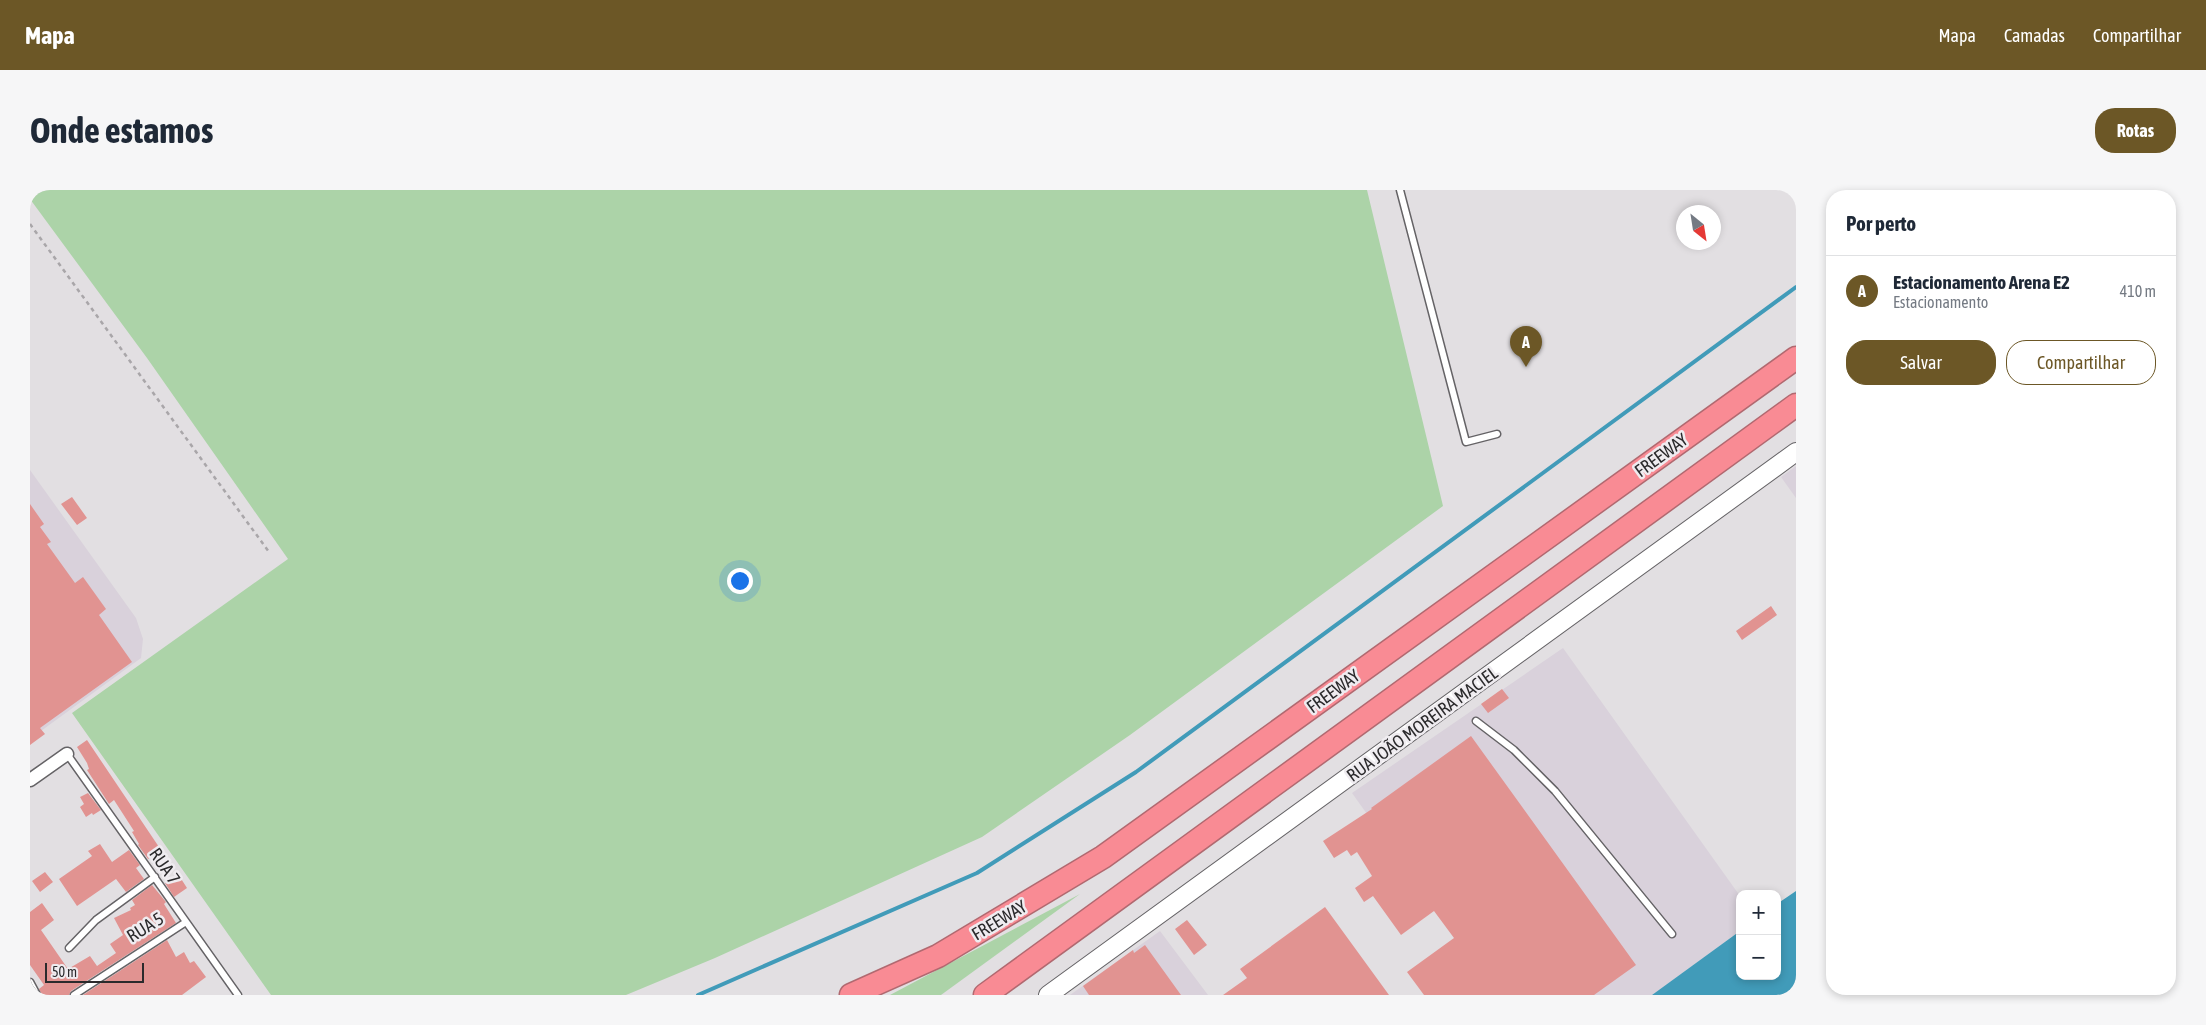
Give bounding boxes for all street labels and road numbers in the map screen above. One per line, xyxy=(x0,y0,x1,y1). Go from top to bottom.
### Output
street label: FREEWAY xyxy=(1630,429,1692,481)
street label: RUA JOÃO MOREIRA MACIEL xyxy=(1342,662,1502,786)
street label: FREEWAY xyxy=(1302,665,1364,717)
street label: RUA 7 xyxy=(145,844,185,888)
street label: FREEWAY xyxy=(968,895,1030,945)
street label: RUA 5 xyxy=(123,908,167,946)

